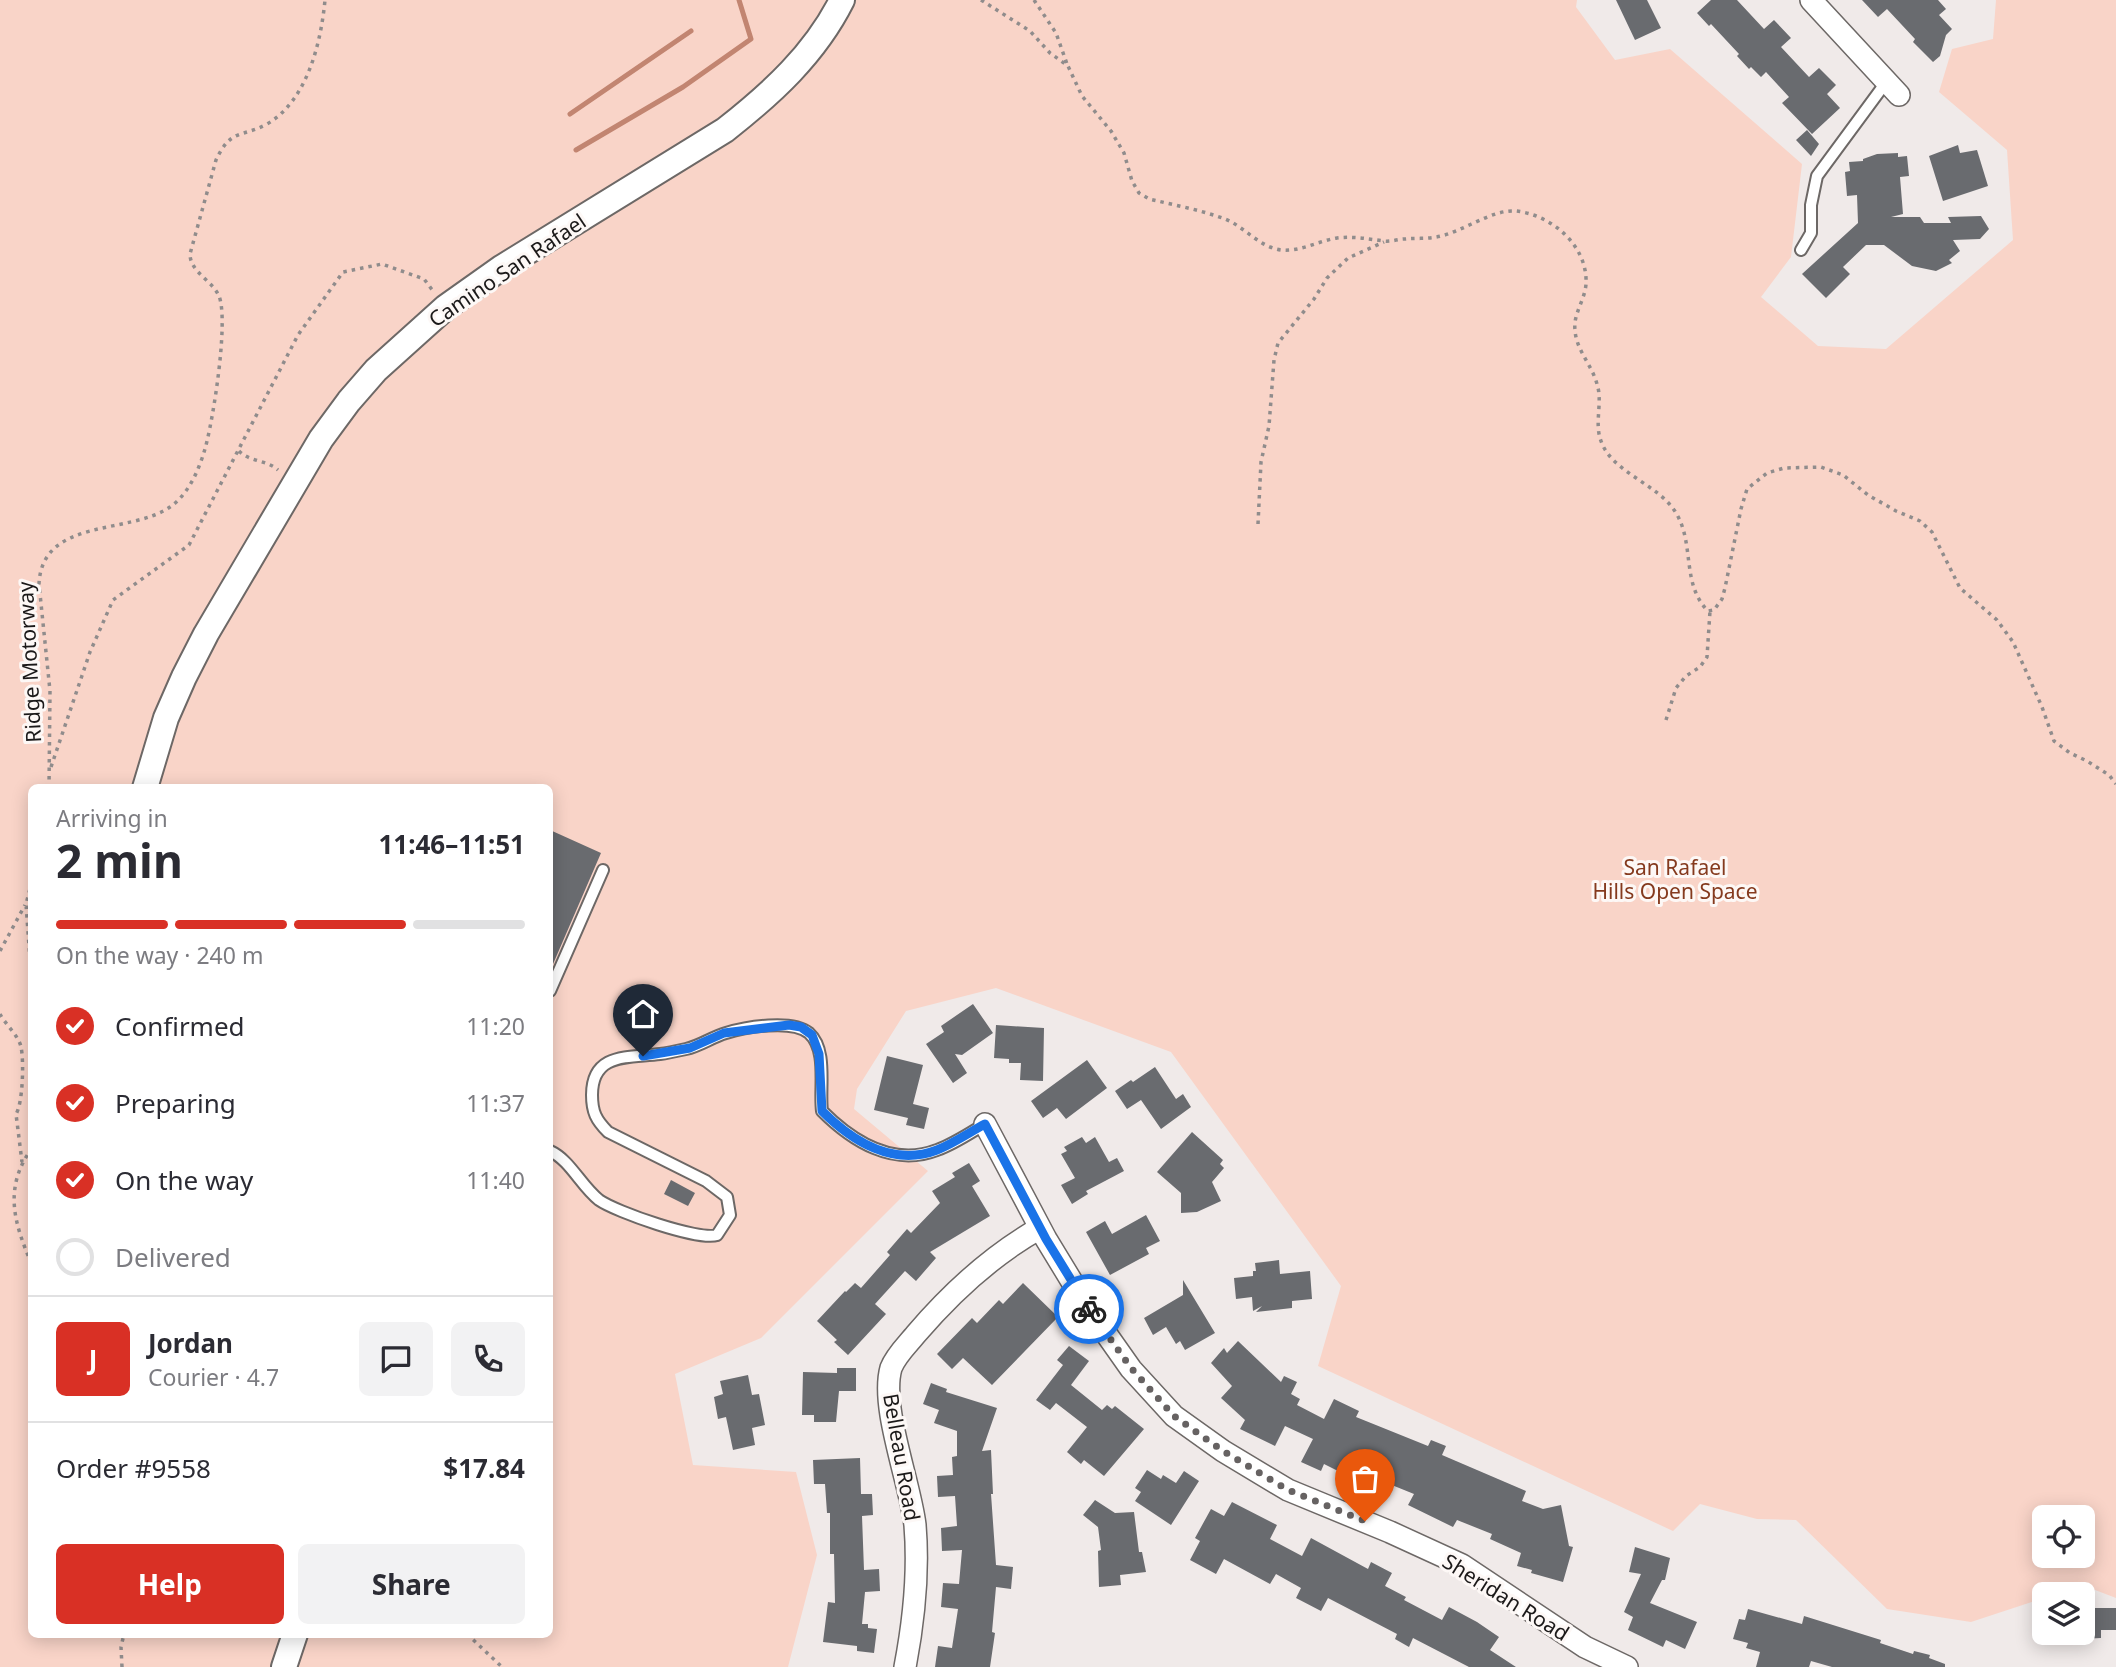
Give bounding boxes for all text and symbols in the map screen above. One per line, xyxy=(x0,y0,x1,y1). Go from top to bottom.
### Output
street label: Camino San Rafael xyxy=(423,207,591,333)
street label: Ridge Motorway xyxy=(11,580,47,743)
text: Arriving in xyxy=(56,802,168,834)
text: 11:46–11:51 xyxy=(378,826,525,862)
text: 2 min xyxy=(56,829,183,891)
park label: San Rafael Hills Open Space xyxy=(1592,853,1758,905)
text: On the way · 240 m xyxy=(56,939,263,971)
pin xyxy=(613,984,673,1056)
icon: home xyxy=(624,995,662,1033)
icon: check xyxy=(56,1007,94,1045)
text: Confirmed xyxy=(115,1008,245,1044)
text: 11:20 xyxy=(466,1010,525,1042)
icon: check xyxy=(56,1084,94,1122)
text: Preparing xyxy=(115,1085,236,1121)
text: 11:37 xyxy=(466,1087,525,1119)
icon: check xyxy=(56,1161,94,1199)
text: On the way xyxy=(115,1162,253,1198)
text: 11:40 xyxy=(466,1164,525,1196)
text: Delivered xyxy=(115,1239,231,1275)
courier xyxy=(1054,1274,1124,1344)
icon: bike xyxy=(1070,1290,1108,1328)
button: chat xyxy=(359,1322,433,1396)
button: phone xyxy=(451,1322,525,1396)
text: Jordan xyxy=(148,1325,233,1361)
text: J xyxy=(89,1341,97,1377)
text: Courier · 4.7 xyxy=(148,1361,279,1393)
street label: Belleau Road xyxy=(877,1391,927,1523)
pin xyxy=(1335,1449,1395,1521)
text: Order #9558 xyxy=(56,1450,211,1486)
text: $17.84 xyxy=(443,1450,525,1486)
icon: bag xyxy=(1346,1460,1384,1498)
map controls xyxy=(2032,1505,2095,1645)
button: locate xyxy=(2032,1505,2095,1568)
button: Help xyxy=(56,1544,284,1624)
button: Share xyxy=(298,1544,525,1624)
street label: Sheridan Road xyxy=(1438,1547,1574,1647)
button: layers xyxy=(2032,1582,2095,1645)

